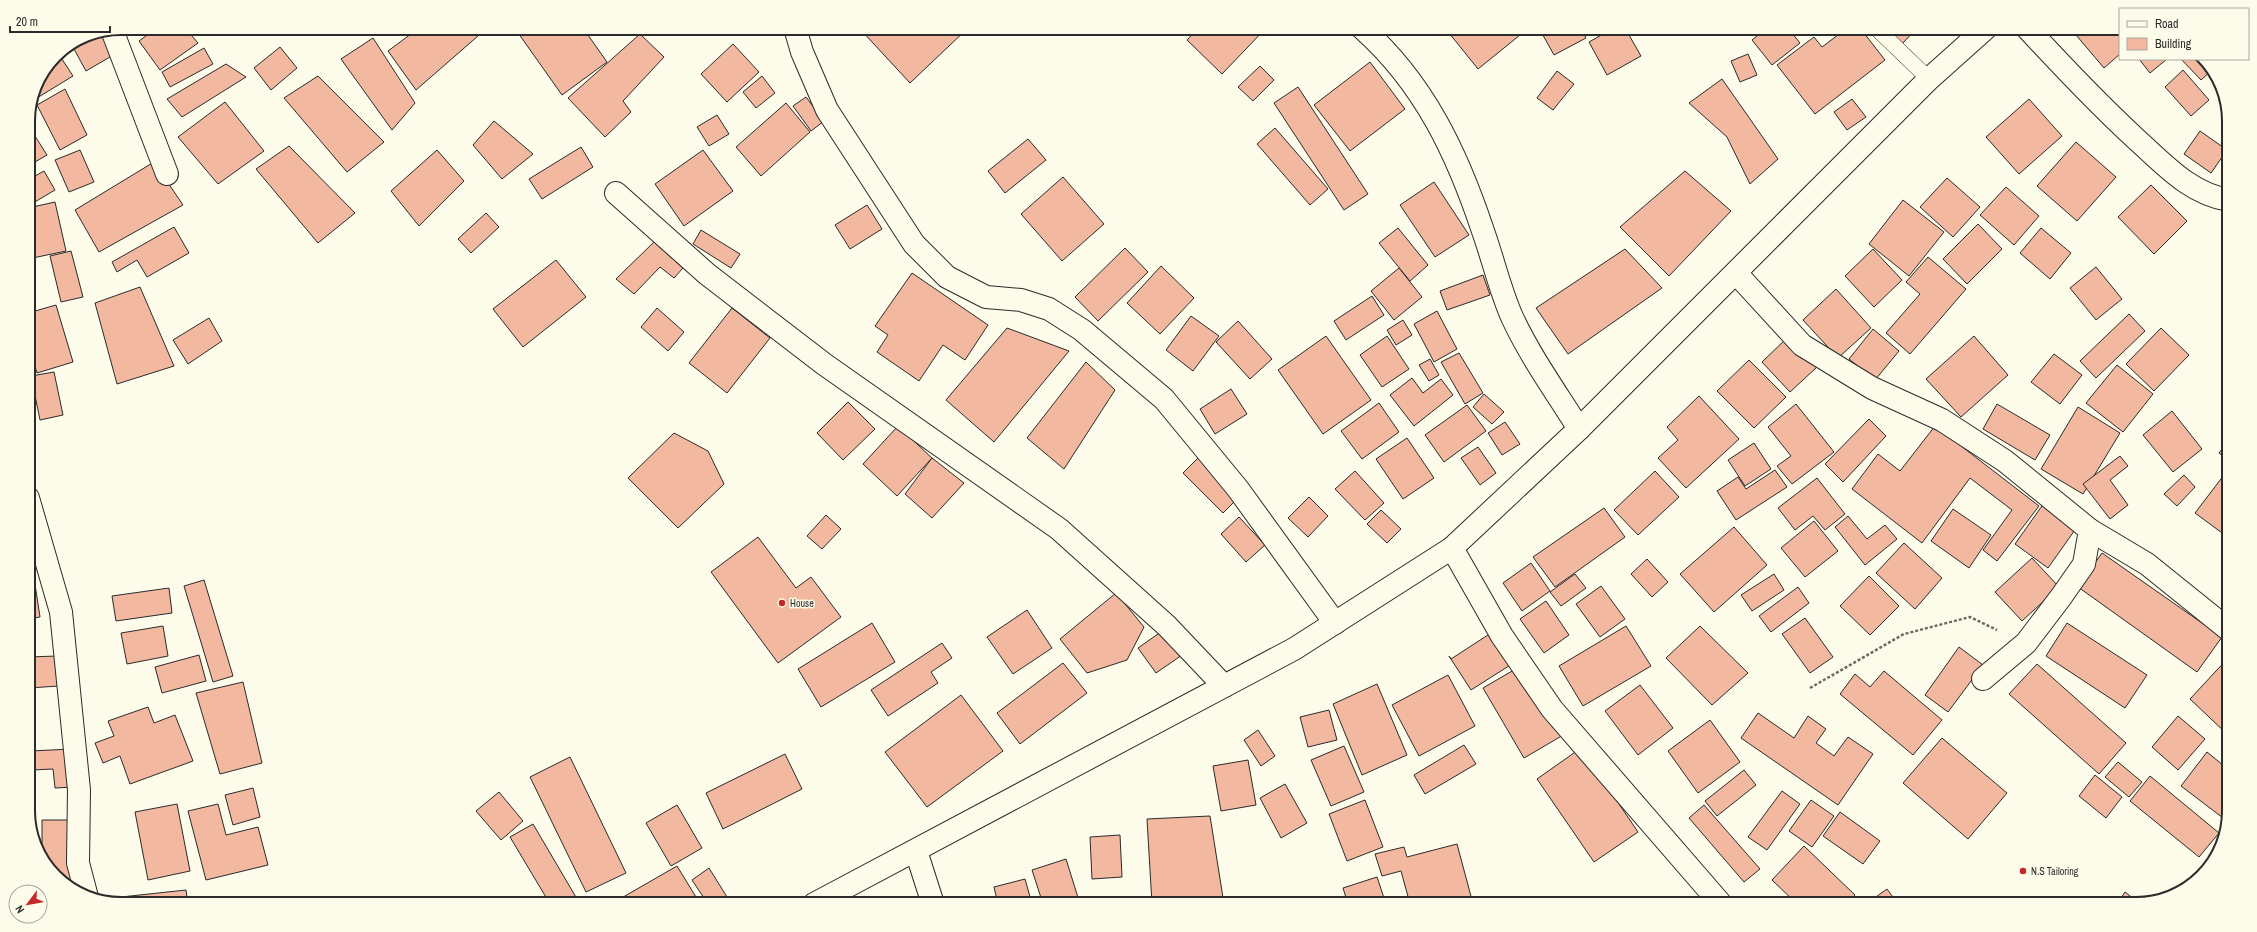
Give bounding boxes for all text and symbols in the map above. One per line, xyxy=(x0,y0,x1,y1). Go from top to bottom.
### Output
scale bar xyxy=(10,8,110,34)
legend xyxy=(2119,8,2249,60)
text: 20 m xyxy=(16,14,38,30)
text: Road xyxy=(2155,16,2179,32)
text: Building xyxy=(2155,36,2192,52)
place label: House xyxy=(790,597,814,610)
marker: House xyxy=(777,598,787,608)
place label: N.S Tailoring xyxy=(2031,865,2079,878)
marker: N.S Tailoring xyxy=(2018,866,2028,876)
north arrow xyxy=(8,884,48,924)
text: N xyxy=(12,903,27,916)

